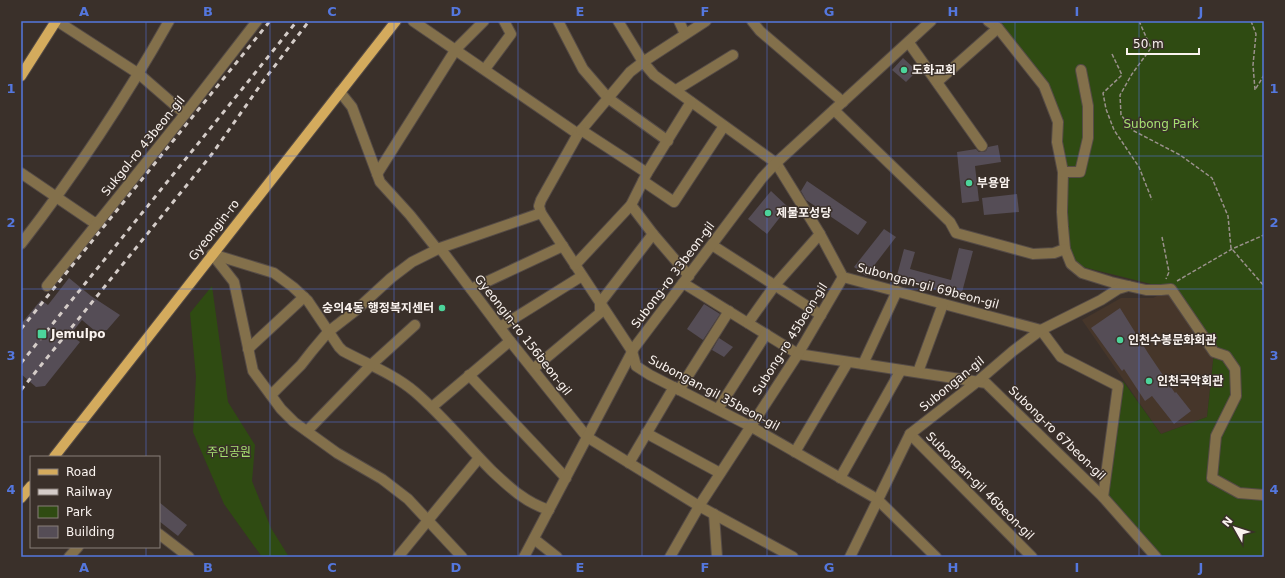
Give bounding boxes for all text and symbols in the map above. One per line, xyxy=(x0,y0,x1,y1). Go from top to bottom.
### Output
text: A xyxy=(79,4,89,19)
text: B xyxy=(203,4,213,19)
text: C xyxy=(327,4,337,19)
text: D xyxy=(451,4,462,19)
text: E xyxy=(576,4,584,19)
text: F xyxy=(701,4,709,19)
text: G xyxy=(824,4,834,19)
text: H xyxy=(948,4,958,19)
text: I xyxy=(1075,4,1079,19)
text: J xyxy=(1198,4,1203,19)
scale bar xyxy=(1127,30,1199,56)
text: 50 m xyxy=(1133,37,1164,51)
place label: 도화교회 xyxy=(912,63,956,77)
marker: 도화교회 xyxy=(899,65,909,75)
text: 1 xyxy=(6,81,16,96)
text: 1 xyxy=(1269,81,1279,96)
street label: Sukgol-ro 43beon-gil xyxy=(98,93,188,199)
park label: Subong Park xyxy=(1123,117,1199,131)
place label: 부용암 xyxy=(977,176,1010,190)
marker: 부용암 xyxy=(964,178,974,188)
street label: Gyeongin-ro xyxy=(186,197,242,263)
place label: 제물포성당 xyxy=(776,206,831,220)
marker: 제물포성당 xyxy=(763,208,773,218)
text: 2 xyxy=(6,215,16,230)
text: 2 xyxy=(1269,215,1279,230)
street label: Subong-ro 33beon-gil xyxy=(628,219,718,331)
street label: Subongan-gil 69beon-gil xyxy=(855,260,1001,312)
street label: Gyeongin-ro 156beon-gil xyxy=(472,272,574,398)
street label: Subong-ro 45beon-gil xyxy=(750,280,830,398)
place label: 숭의4동 행정복지센터 xyxy=(322,301,434,315)
marker: 숭의4동 행정복지센터 xyxy=(437,303,447,313)
place label: Jemulpo xyxy=(50,327,106,341)
marker: Jemulpo xyxy=(36,328,48,340)
place label: 인천수봉문화회관 xyxy=(1128,333,1216,347)
marker: 인천수봉문화회관 xyxy=(1115,335,1125,345)
text: 3 xyxy=(6,348,16,363)
text: 3 xyxy=(1269,348,1279,363)
street label: Subongan-gil 35beon-gil xyxy=(646,352,782,434)
street label: Subongan-gil xyxy=(917,354,987,414)
place label: 인천국악회관 xyxy=(1157,374,1223,388)
marker: 인천국악회관 xyxy=(1144,376,1154,386)
street label: Subong-ro 67beon-gil xyxy=(1006,383,1108,483)
street label: Subongan-gil 46beon-gil xyxy=(923,429,1037,543)
park label: 주인공원 xyxy=(207,445,251,459)
legend xyxy=(30,456,160,548)
text: Road xyxy=(66,465,96,479)
text: 4 xyxy=(6,482,16,497)
text: 4 xyxy=(1269,482,1279,497)
text: Railway xyxy=(66,485,112,499)
text: Park xyxy=(66,505,92,519)
north arrow xyxy=(1215,508,1255,548)
text: N xyxy=(1220,514,1236,530)
text: Building xyxy=(66,525,115,539)
text: A xyxy=(79,560,89,575)
text: B xyxy=(203,560,213,575)
text: C xyxy=(327,560,337,575)
text: D xyxy=(451,560,462,575)
text: E xyxy=(576,560,584,575)
text: F xyxy=(701,560,709,575)
text: G xyxy=(824,560,834,575)
text: H xyxy=(948,560,958,575)
text: I xyxy=(1075,560,1079,575)
text: J xyxy=(1198,560,1203,575)

